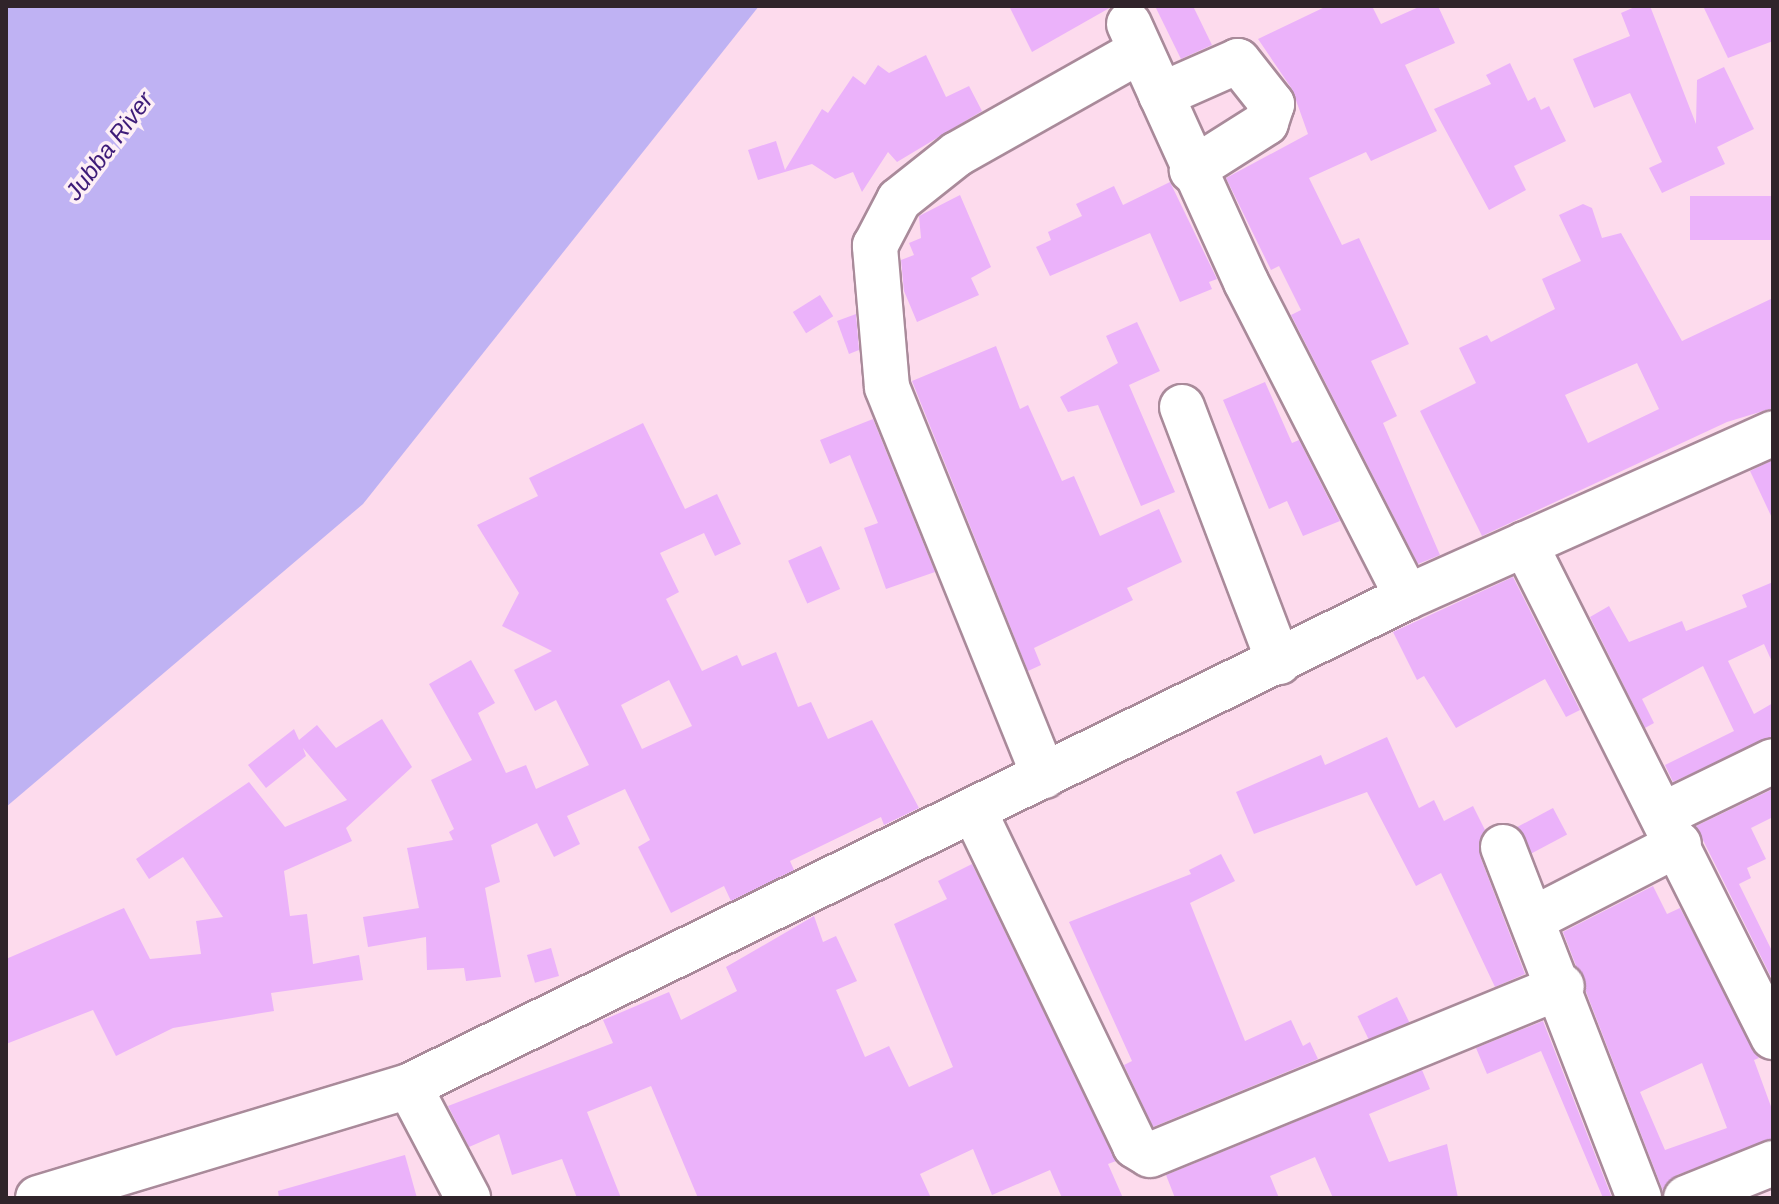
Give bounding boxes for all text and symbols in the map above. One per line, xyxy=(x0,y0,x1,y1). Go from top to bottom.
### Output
water label: Jubba River xyxy=(59,86,159,206)

